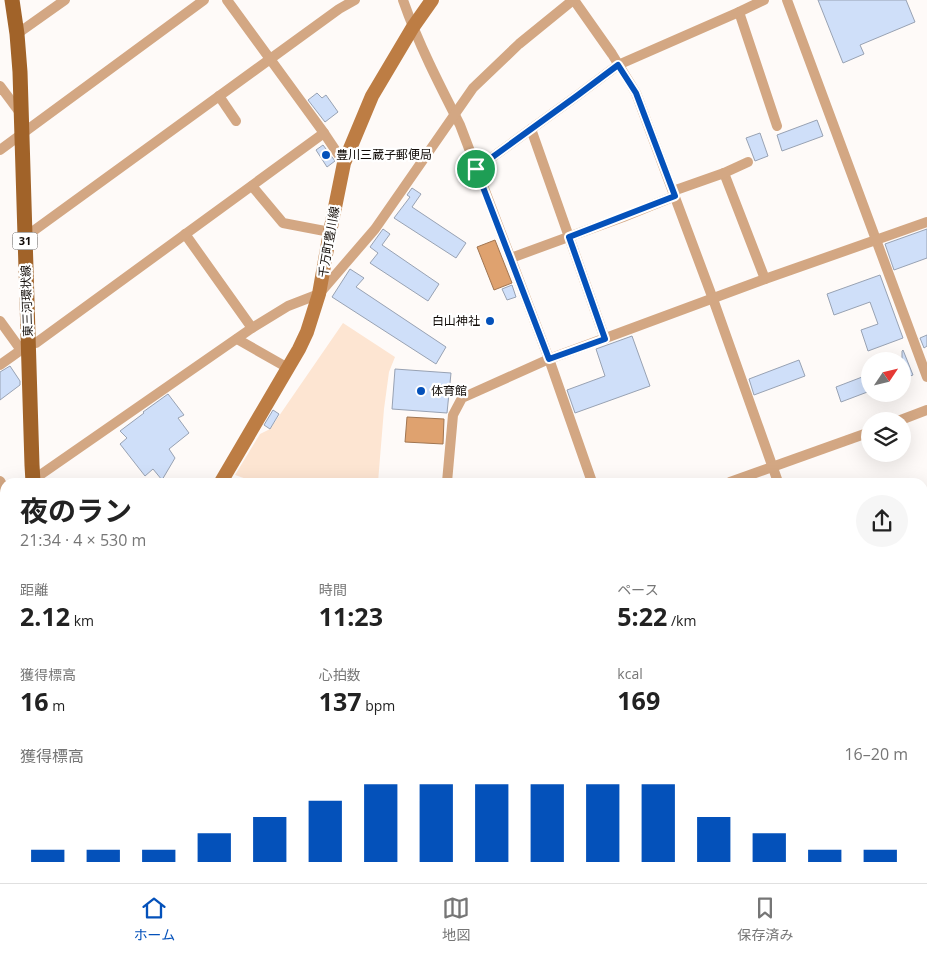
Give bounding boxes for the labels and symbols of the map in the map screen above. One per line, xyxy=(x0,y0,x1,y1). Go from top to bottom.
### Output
place label: 豊川三蔵子郵便局 xyxy=(336,146,432,163)
pin xyxy=(455,148,497,190)
marker: 豊川三蔵子郵便局 xyxy=(320,149,332,161)
street label: 千万町豊川線 xyxy=(314,205,343,279)
road number: 31 xyxy=(12,232,38,250)
street label: 東三河環状線 xyxy=(17,265,36,337)
place label: 白山神社 xyxy=(432,312,480,329)
marker: 白山神社 xyxy=(484,315,496,327)
north arrow xyxy=(861,352,911,402)
place label: 体育館 xyxy=(431,382,467,399)
marker: 体育館 xyxy=(415,385,427,397)

